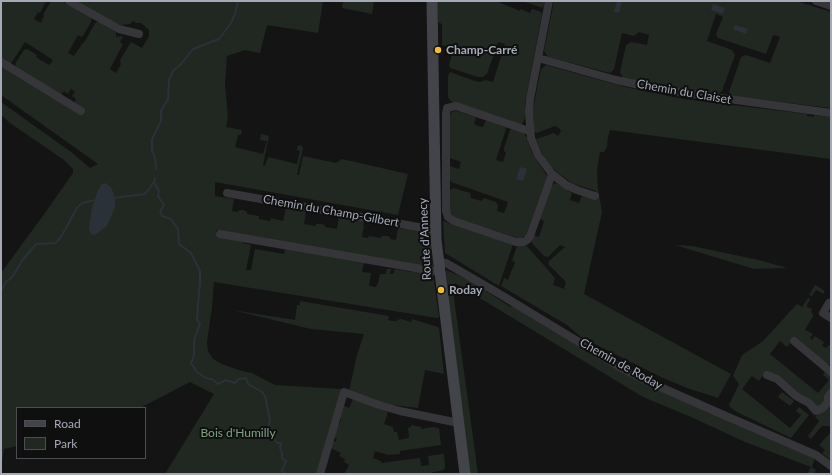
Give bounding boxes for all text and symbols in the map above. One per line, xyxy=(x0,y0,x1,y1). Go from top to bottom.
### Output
place label: Champ-Carré xyxy=(446,43,517,57)
marker: Champ-Carré xyxy=(433,45,443,55)
street label: Chemin du Claiset xyxy=(636,77,732,107)
street label: Chemin du Champ-Gilbert xyxy=(262,192,400,230)
street label: Route d'Annecy xyxy=(416,197,434,281)
place label: Roday xyxy=(449,283,482,297)
marker: Roday xyxy=(436,285,446,295)
street label: Chemin de Roday xyxy=(577,335,665,393)
legend xyxy=(16,407,146,459)
text: Road xyxy=(54,416,81,431)
park label: Bois d'Humilly xyxy=(200,426,276,440)
text: Park xyxy=(54,436,77,451)

